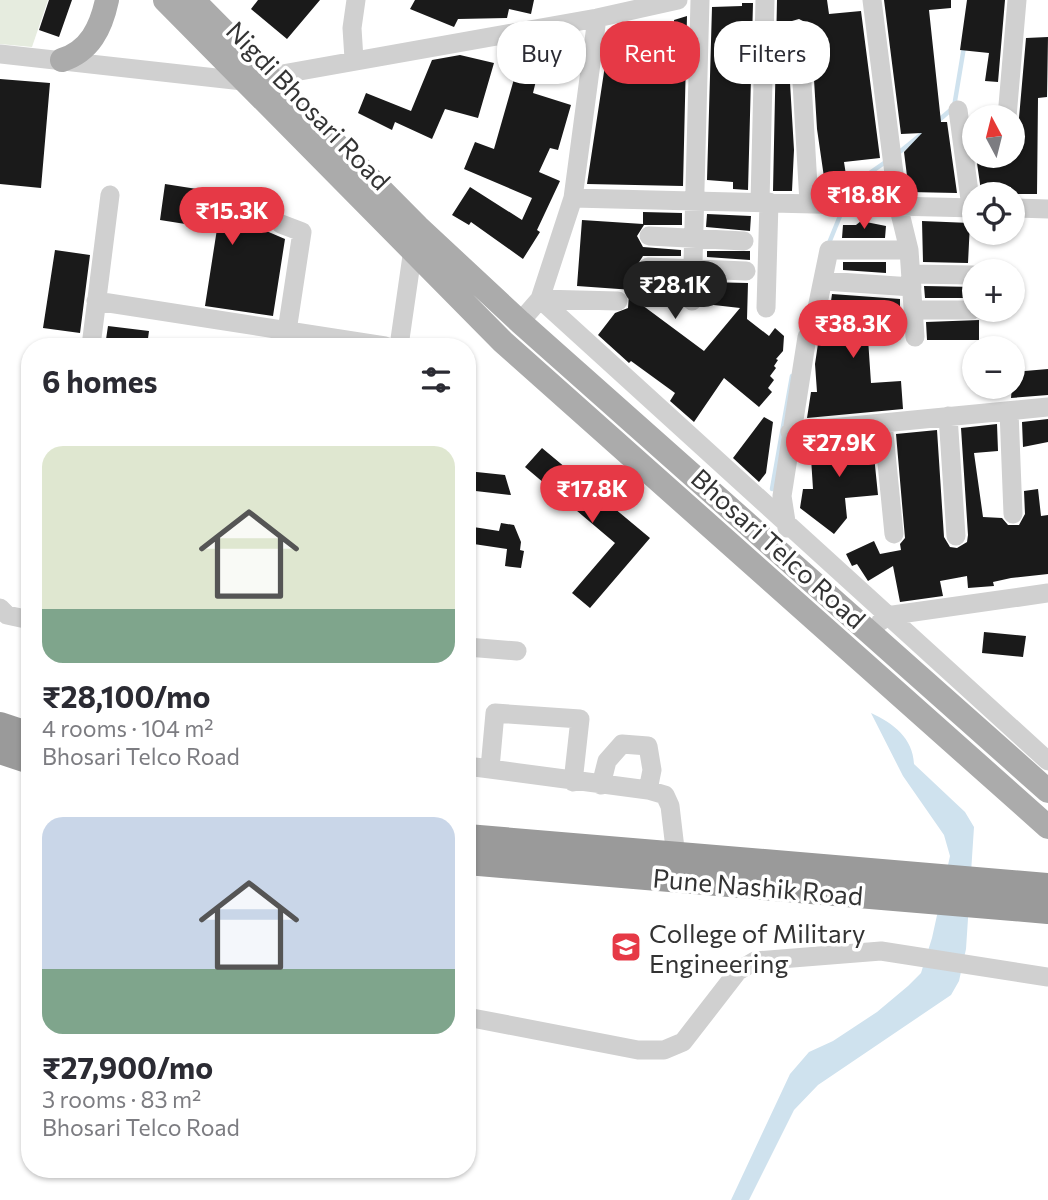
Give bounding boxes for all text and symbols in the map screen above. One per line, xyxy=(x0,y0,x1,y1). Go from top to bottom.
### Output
street label: Nigdi Bhosari Road xyxy=(221,14,397,196)
chip: Buy xyxy=(497,21,586,84)
chip: Rent xyxy=(600,21,700,84)
chip: Filters xyxy=(714,21,830,84)
north arrow xyxy=(962,105,1026,168)
map controls xyxy=(962,105,1025,399)
pin: ₹18.8K xyxy=(807,172,921,231)
text: ₹18.8K xyxy=(827,180,901,208)
button: locate xyxy=(962,182,1025,245)
pin: ₹15.3K xyxy=(175,188,289,247)
text: ₹15.3K xyxy=(195,196,269,224)
button: + xyxy=(962,259,1025,322)
pin: ₹28.1K xyxy=(618,262,732,321)
text: ₹28.1K xyxy=(639,270,711,298)
pin: ₹38.3K xyxy=(796,300,910,360)
text: ₹38.3K xyxy=(814,309,892,337)
button: − xyxy=(962,336,1025,399)
icon: filters xyxy=(417,361,455,399)
text: 6 homes xyxy=(42,362,157,399)
pin: ₹27.9K xyxy=(782,420,896,479)
text: ₹27.9K xyxy=(802,428,876,456)
street label: Bhosari Telco Road xyxy=(686,462,872,634)
pin: ₹17.8K xyxy=(535,466,649,525)
text: ₹17.8K xyxy=(556,474,628,502)
icon: home xyxy=(186,491,312,617)
text: ₹28,100/mo xyxy=(42,677,210,714)
text: 4 rooms · 104 m² xyxy=(42,714,214,742)
text: Bhosari Telco Road xyxy=(42,742,240,770)
street label: Pune Nashik Road xyxy=(652,861,864,911)
icon: home xyxy=(186,862,312,988)
place label: College of Military Engineering xyxy=(649,917,865,978)
school or university icon: College of Military Engineering xyxy=(609,930,643,964)
text: ₹27,900/mo xyxy=(42,1048,213,1085)
text: 3 rooms · 83 m² xyxy=(42,1085,201,1113)
text: Bhosari Telco Road xyxy=(42,1113,240,1141)

